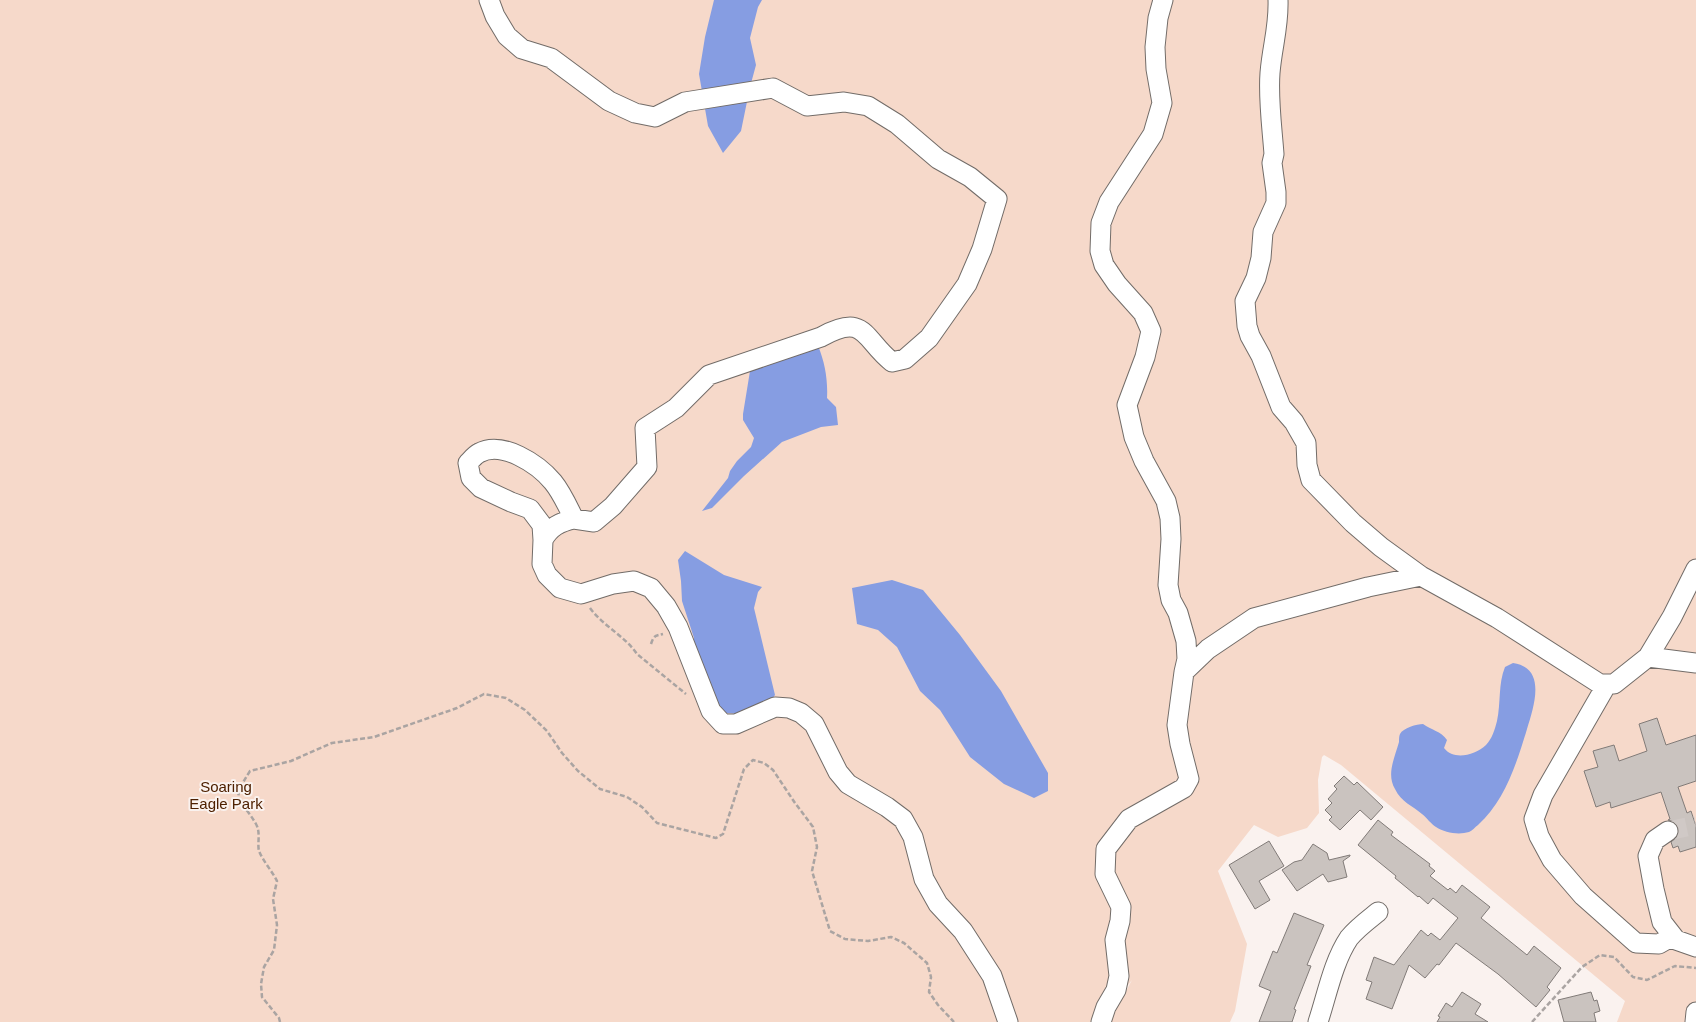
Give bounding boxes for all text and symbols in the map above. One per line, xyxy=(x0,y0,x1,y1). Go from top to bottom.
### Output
park label: Soaring Eagle Park xyxy=(189,778,263,812)

